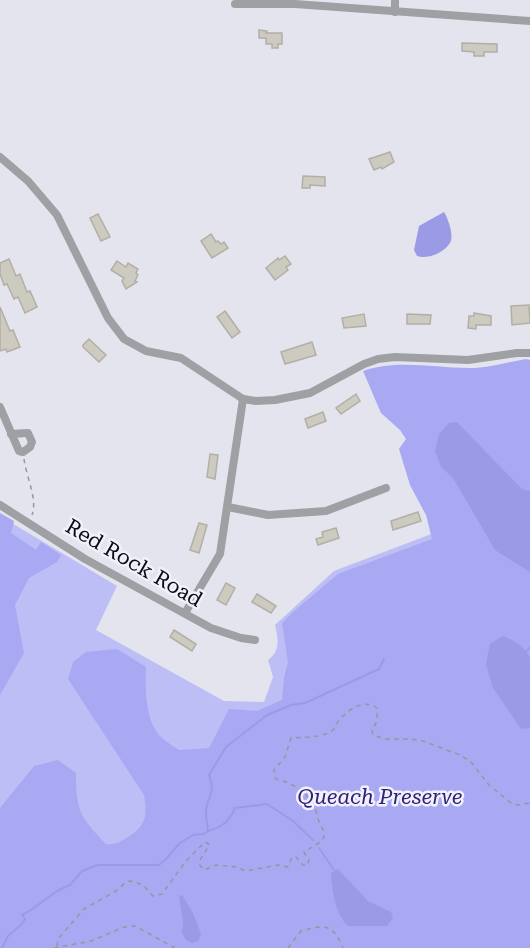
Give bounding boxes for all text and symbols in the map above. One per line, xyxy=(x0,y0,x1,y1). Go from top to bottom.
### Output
street label: Red Rock Road xyxy=(61,514,207,612)
park label: Queach Preserve xyxy=(298,785,462,809)

